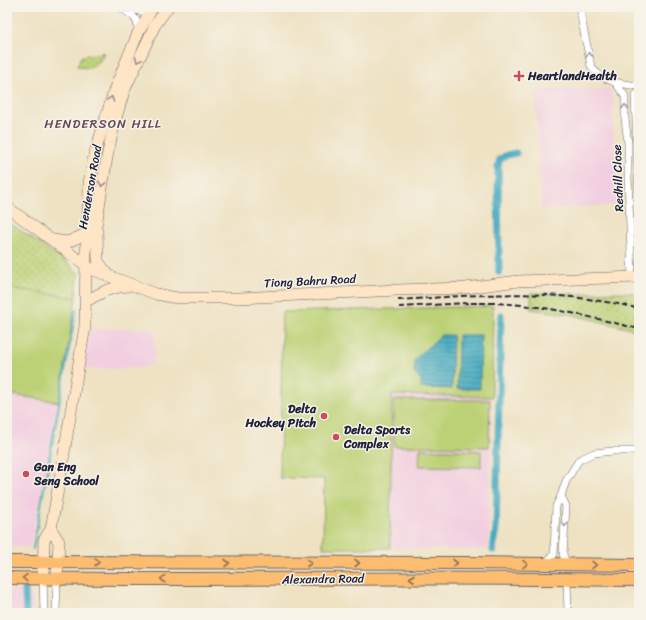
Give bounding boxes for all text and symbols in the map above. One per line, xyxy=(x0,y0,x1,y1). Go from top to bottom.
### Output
one-way arrow xyxy=(585,51,594,58)
one-way arrow xyxy=(135,56,143,64)
place label: HeartlandHealth xyxy=(527,65,617,87)
marker: HeartlandHealth xyxy=(513,70,525,82)
one-way arrow xyxy=(106,96,115,103)
one-way arrow xyxy=(621,104,629,110)
district label: HENDERSON HILL xyxy=(44,112,162,135)
street label: Henderson Road xyxy=(72,142,108,231)
street label: Redhill Close xyxy=(606,144,630,212)
one-way arrow xyxy=(99,180,107,187)
street label: Tiong Bahru Road xyxy=(264,268,357,294)
place label: Delta Hockey Pitch xyxy=(244,398,317,434)
marker: Delta Hockey Pitch xyxy=(319,411,329,421)
place label: Delta Sports Complex xyxy=(343,419,411,455)
marker: Delta Sports Complex xyxy=(331,432,341,442)
place label: Gan Eng Seng School xyxy=(33,456,99,492)
marker: Gan Eng Seng School xyxy=(21,469,31,479)
one-way arrow xyxy=(561,521,570,527)
one-way arrow xyxy=(94,558,100,566)
one-way arrow xyxy=(224,559,230,567)
one-way arrow xyxy=(306,559,312,567)
one-way arrow xyxy=(354,559,360,567)
one-way arrow xyxy=(452,559,458,567)
one-way arrow xyxy=(522,560,528,568)
one-way arrow xyxy=(591,561,597,569)
street label: Alexandra Road xyxy=(281,567,365,591)
one-way arrow xyxy=(22,574,28,582)
one-way arrow xyxy=(409,574,415,582)
one-way arrow xyxy=(160,575,166,583)

